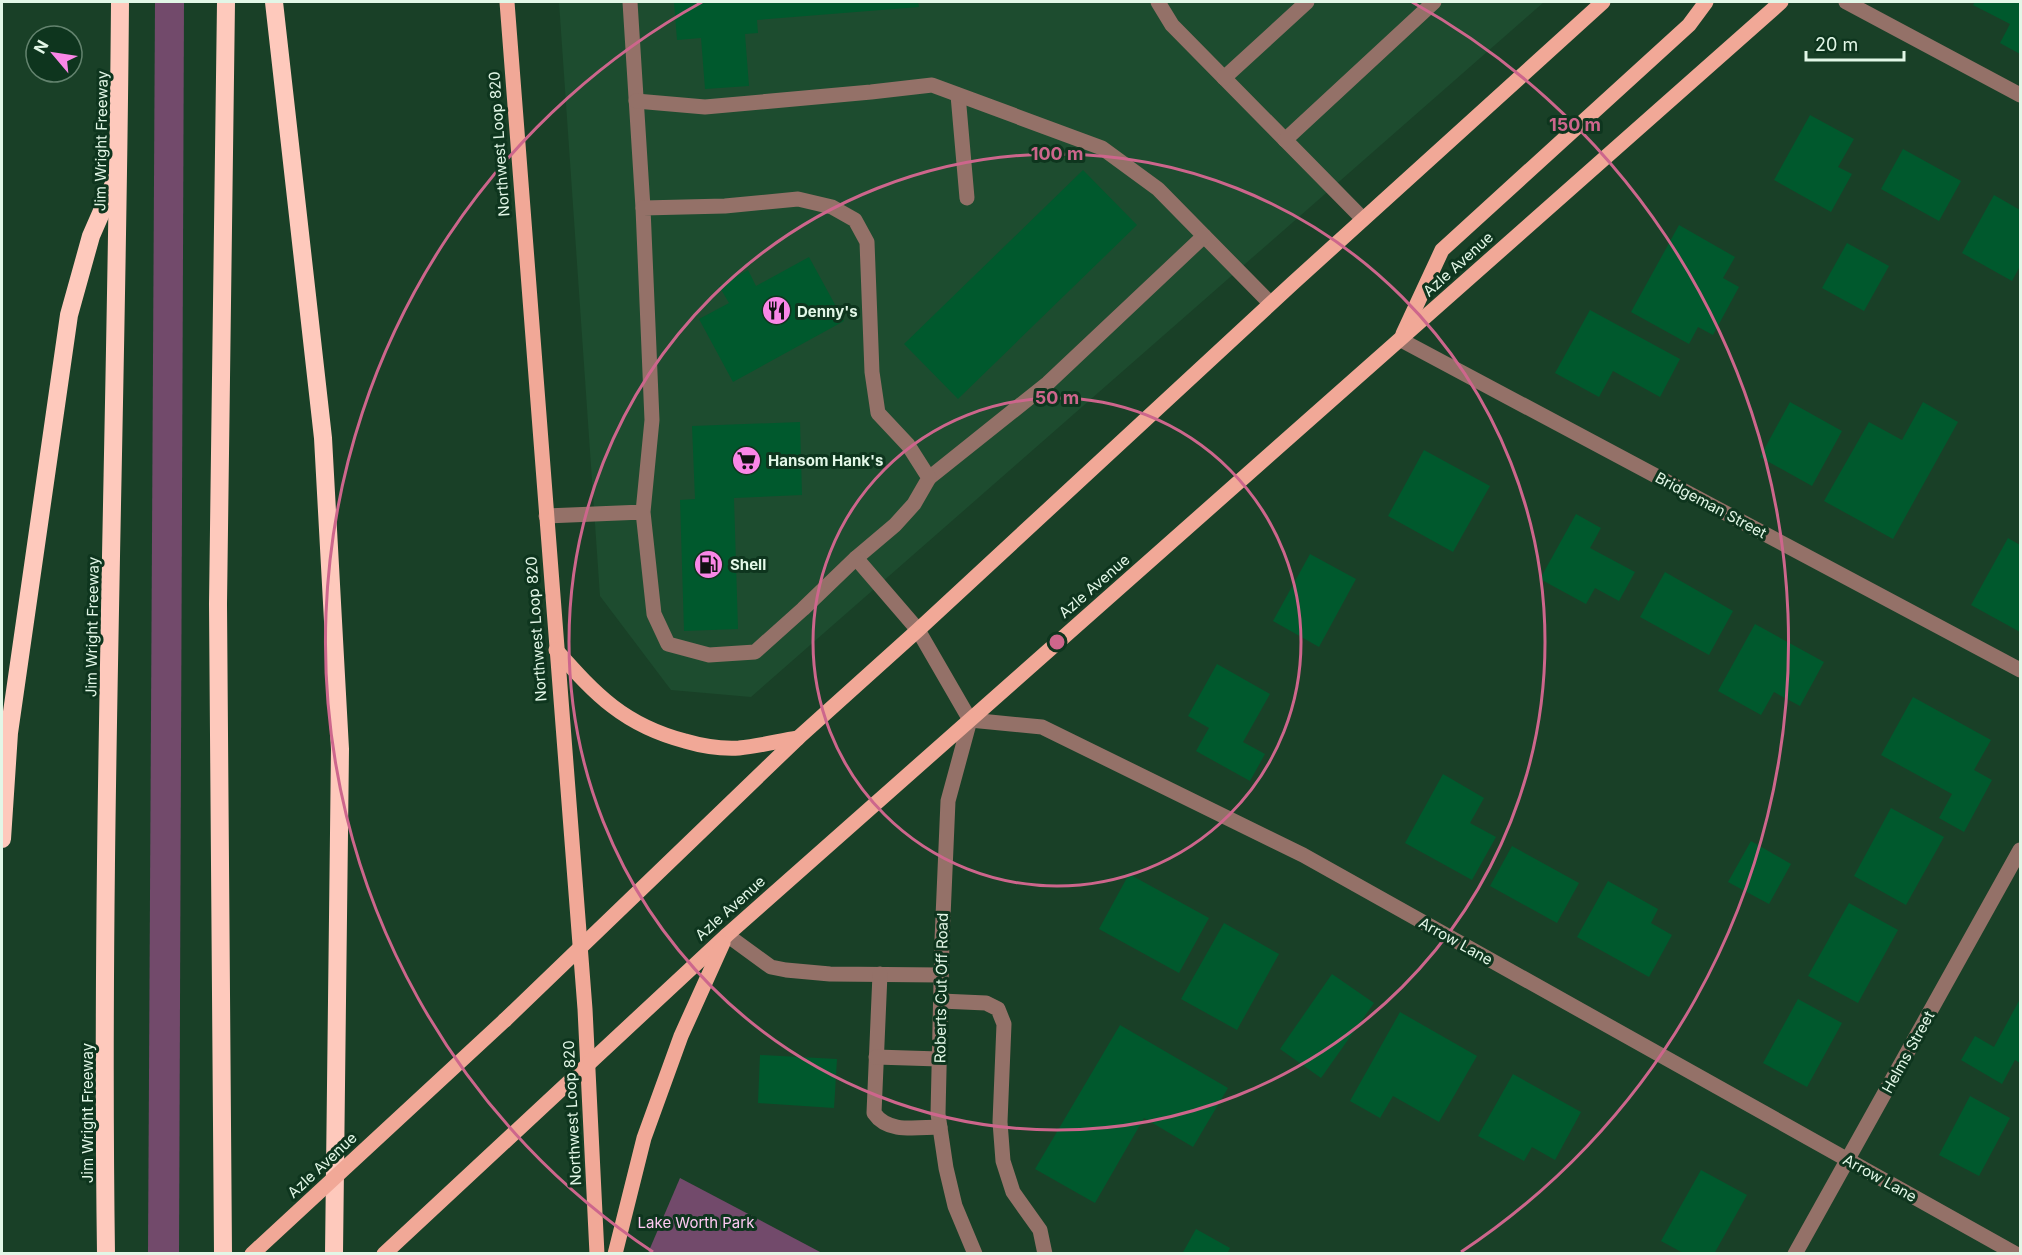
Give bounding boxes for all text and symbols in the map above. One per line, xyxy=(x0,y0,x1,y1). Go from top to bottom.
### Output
north arrow xyxy=(24,24,84,84)
scale bar xyxy=(1806,24,1904,62)
text: 20 m xyxy=(1815,34,1858,55)
text: N xyxy=(29,37,53,57)
street label: Jim Wright Freeway xyxy=(90,70,112,211)
street label: Northwest Loop 820 xyxy=(484,71,514,217)
text: 150 m xyxy=(1549,114,1601,135)
text: 100 m xyxy=(1031,143,1083,164)
street label: Azle Avenue xyxy=(1419,228,1497,300)
restaurant icon: Denny's xyxy=(760,295,792,327)
place label: Denny's xyxy=(797,302,858,321)
text: 50 m xyxy=(1035,387,1079,408)
supermarket icon: Hansom Hank's xyxy=(731,444,763,476)
place label: Hansom Hank's xyxy=(768,451,883,470)
street label: Bridgeman Street xyxy=(1652,468,1770,542)
fuel station icon: Shell xyxy=(693,548,725,580)
street label: Azle Avenue xyxy=(1055,550,1133,622)
place label: Shell xyxy=(730,555,766,574)
street label: Jim Wright Freeway xyxy=(81,556,103,697)
street label: Northwest Loop 820 xyxy=(521,556,551,702)
centre of rings xyxy=(1047,632,1067,652)
street label: Azle Avenue xyxy=(691,872,769,944)
street label: Roberts Cut Off Road xyxy=(930,913,952,1063)
street label: Arrow Lane xyxy=(1416,913,1496,969)
street label: Helms Street xyxy=(1878,1007,1938,1096)
street label: Northwest Loop 820 xyxy=(559,1040,585,1186)
street label: Jim Wright Freeway xyxy=(78,1042,97,1183)
street label: Azle Avenue xyxy=(283,1128,361,1202)
street label: Arrow Lane xyxy=(1840,1150,1920,1206)
park label: Lake Worth Park xyxy=(638,1213,755,1232)

